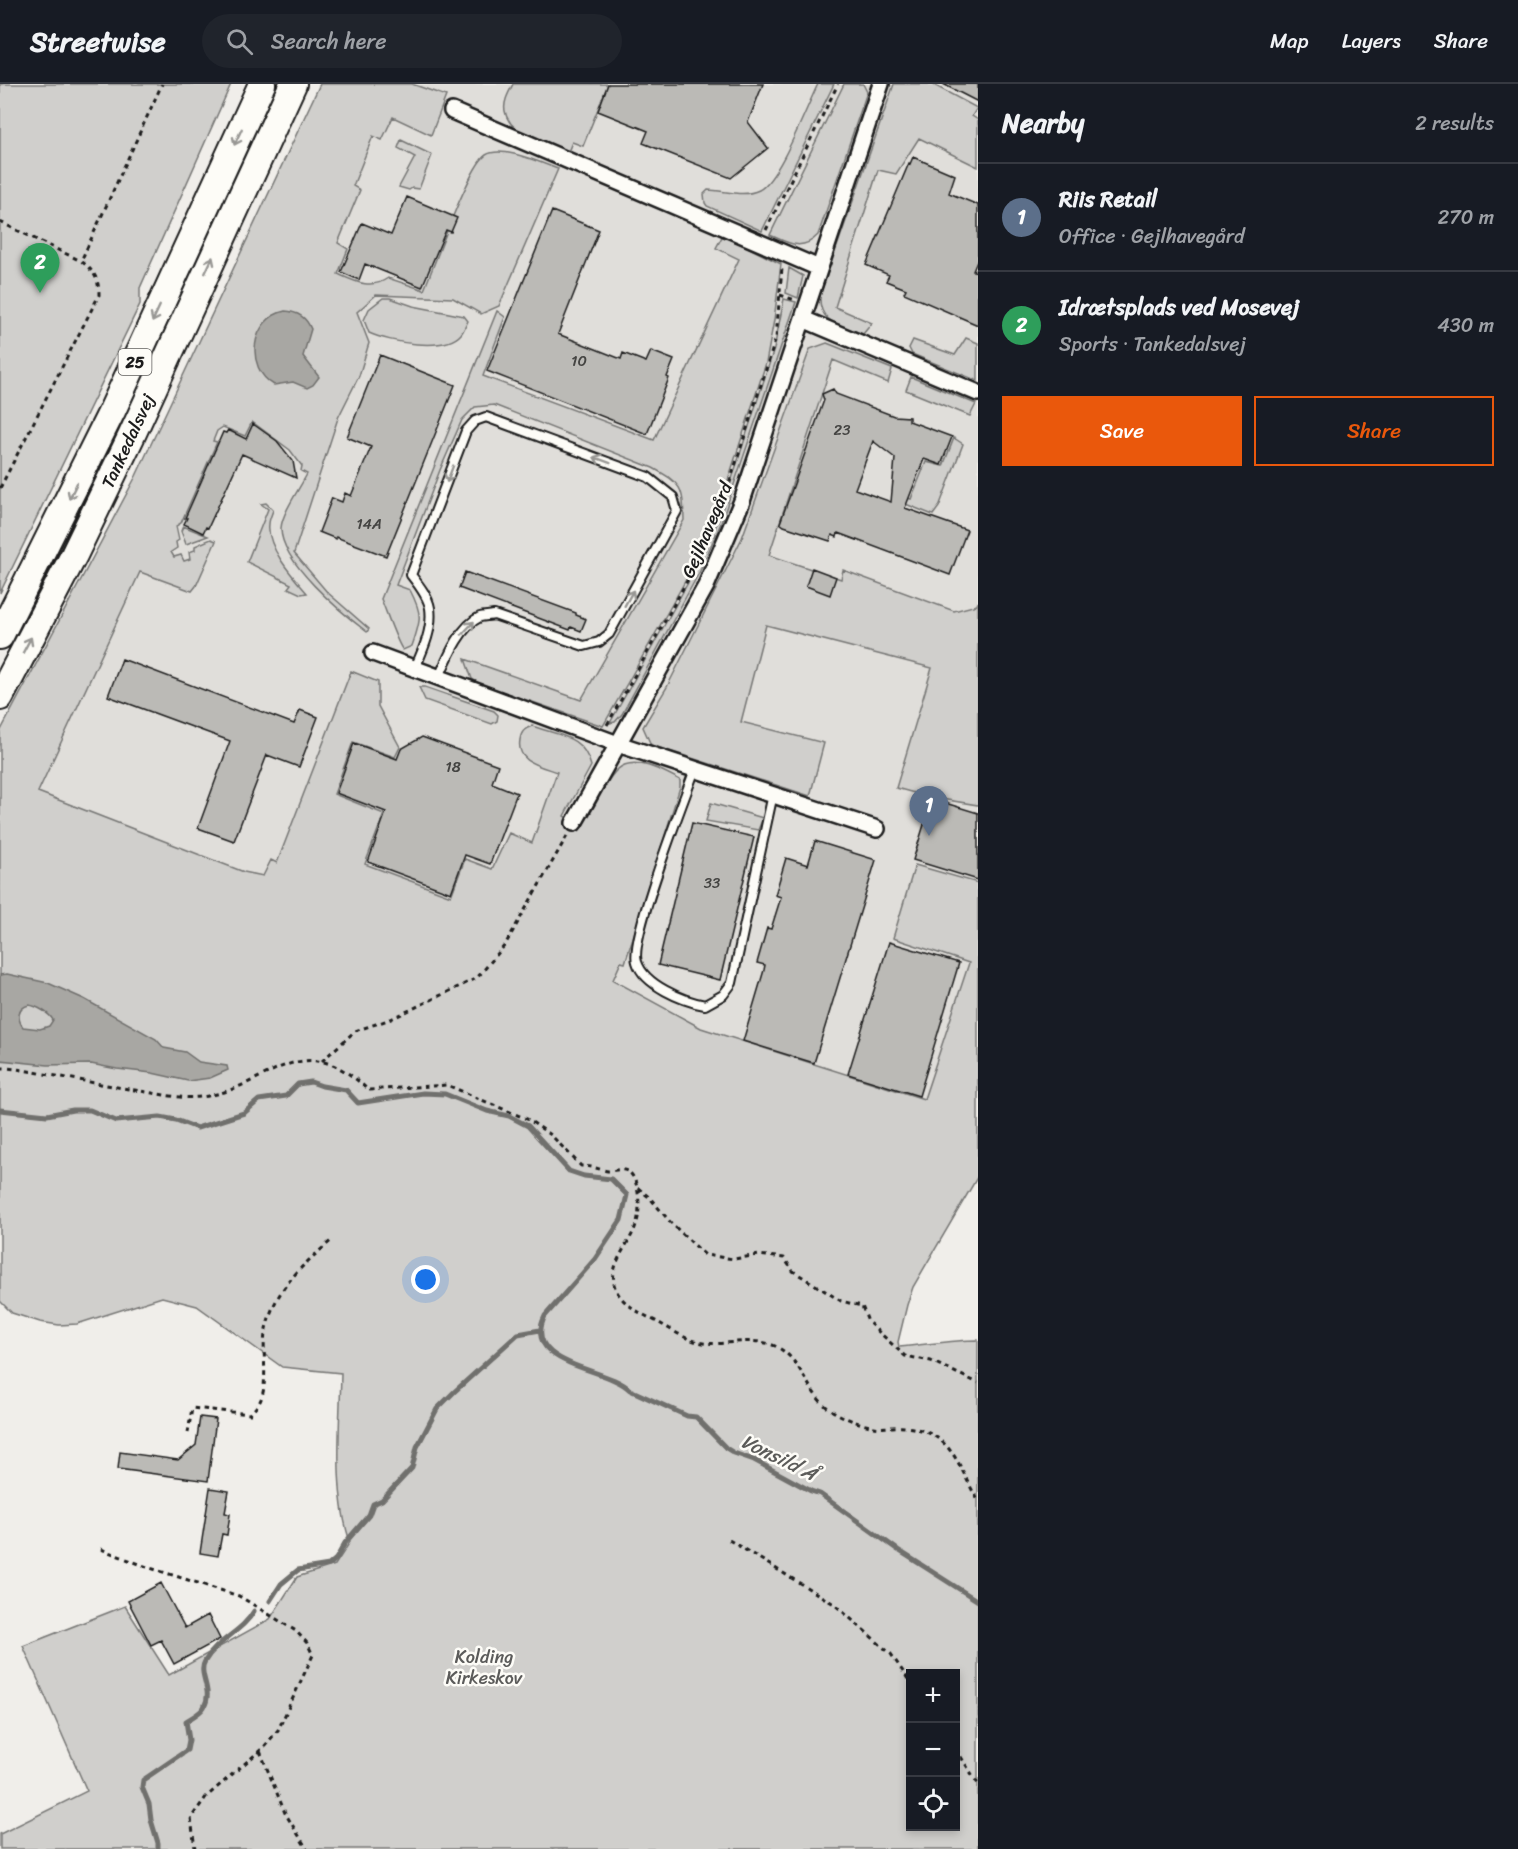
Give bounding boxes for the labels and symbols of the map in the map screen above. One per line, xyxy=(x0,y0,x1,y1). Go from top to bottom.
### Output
one-way arrow xyxy=(232,128,243,146)
pin: 2 xyxy=(20,244,60,293)
one-way arrow xyxy=(204,257,216,275)
one-way arrow xyxy=(150,305,162,323)
house number: 10 xyxy=(571,348,587,374)
road number: 25 xyxy=(118,349,152,375)
street label: Tankedalsvej xyxy=(92,388,164,494)
house number: 23 xyxy=(834,417,850,443)
one-way arrow xyxy=(593,453,612,464)
one-way arrow xyxy=(443,464,454,483)
street label: Gejlhavegård xyxy=(672,475,742,583)
one-way arrow xyxy=(66,481,78,499)
house number: 14A xyxy=(356,511,382,537)
one-way arrow xyxy=(623,590,635,607)
one-way arrow xyxy=(461,620,475,635)
one-way arrow xyxy=(21,637,33,654)
house number: 18 xyxy=(445,754,461,780)
pin: 1 xyxy=(910,786,948,836)
house number: 33 xyxy=(704,870,720,896)
your location xyxy=(411,1265,440,1294)
water label: Vonsild Å xyxy=(735,1424,827,1493)
park label: Kolding Kirkeskov xyxy=(446,1641,523,1694)

